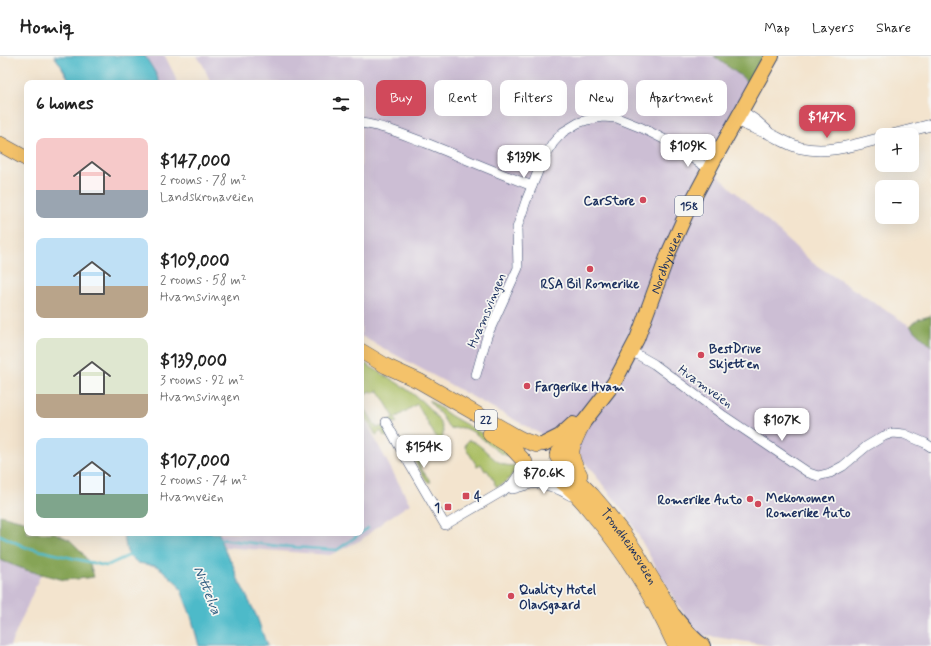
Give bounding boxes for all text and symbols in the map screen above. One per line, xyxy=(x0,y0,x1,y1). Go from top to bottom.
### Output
text: Homiq xyxy=(20,15,74,40)
text: Map xyxy=(764,19,790,37)
text: Layers xyxy=(812,19,854,37)
text: Share xyxy=(876,19,911,37)
chip: Buy xyxy=(376,80,426,116)
chip: Rent xyxy=(434,80,492,116)
chip: Filters xyxy=(500,80,567,116)
chip: New xyxy=(575,80,628,116)
chip: Apartment xyxy=(636,80,727,116)
text: 6 homes xyxy=(36,93,94,115)
icon: filters xyxy=(330,93,352,115)
pin: $147K xyxy=(799,105,855,139)
text: $147K xyxy=(808,109,846,126)
map controls xyxy=(875,128,919,224)
button: + xyxy=(875,128,919,172)
pin: $109K xyxy=(660,134,716,168)
text: $109K xyxy=(670,138,706,155)
pin: $139K xyxy=(496,145,552,179)
text: $139K xyxy=(507,149,541,166)
text: $147,000 xyxy=(160,150,231,172)
icon: home xyxy=(68,154,116,202)
text: 2 rooms · 78 m² xyxy=(160,172,247,189)
button: − xyxy=(875,180,919,224)
text: Landskronaveien xyxy=(160,189,254,206)
place label: CarStore xyxy=(583,193,635,210)
marker: CarStore xyxy=(638,195,648,205)
road number: 158 xyxy=(675,196,703,216)
street label: Nordbyveien xyxy=(647,228,687,297)
text: $109,000 xyxy=(160,250,229,272)
icon: home xyxy=(68,254,116,302)
marker: RSA Bil Romerike xyxy=(585,264,595,274)
street label: Hvamsvingen xyxy=(464,270,511,351)
text: 2 rooms · 58 m² xyxy=(160,272,247,289)
place label: RSA Bil Romerike xyxy=(541,276,639,293)
text: Hvamsvingen xyxy=(160,289,240,306)
place label: BestDrive Skjetten xyxy=(709,341,761,374)
text: $139,000 xyxy=(160,350,227,372)
marker: BestDrive Skjetten xyxy=(696,350,706,360)
icon: home xyxy=(68,354,116,402)
street label: Hvamveien xyxy=(674,362,736,413)
text: 3 rooms · 92 m² xyxy=(160,372,244,389)
place label: Fargerike Hvam xyxy=(535,379,625,398)
marker: Fargerike Hvam xyxy=(522,381,532,391)
text: Hvamsvingen xyxy=(160,389,240,406)
pin: $107K xyxy=(754,408,810,442)
road number: 22 xyxy=(475,410,497,430)
text: $107K xyxy=(763,412,801,429)
pin: $154K xyxy=(396,435,452,469)
text: $154K xyxy=(405,439,443,456)
text: $107,000 xyxy=(160,450,230,472)
icon: home xyxy=(68,454,116,502)
pin: $70.6K xyxy=(511,461,577,495)
text: $70.6K xyxy=(523,465,565,482)
text: 2 rooms · 74 m² xyxy=(160,472,247,489)
text: Hvamveien xyxy=(160,489,224,506)
place label: 4 xyxy=(474,489,482,506)
place label: Mekonomen Romerike Auto xyxy=(766,490,851,522)
marker: 4 xyxy=(461,491,471,501)
place label: Romerike Auto xyxy=(657,492,742,509)
marker: Romerike Auto xyxy=(745,494,755,504)
marker: Mekonomen Romerike Auto xyxy=(753,499,763,509)
place label: 1 xyxy=(434,500,440,517)
marker: 1 xyxy=(443,502,453,512)
street label: Trondheimsveien xyxy=(596,505,661,588)
water label: Nittelva xyxy=(189,563,225,617)
place label: Quality Hotel Olavsgaard xyxy=(519,582,597,615)
marker: Quality Hotel Olavsgaard xyxy=(506,591,516,601)

